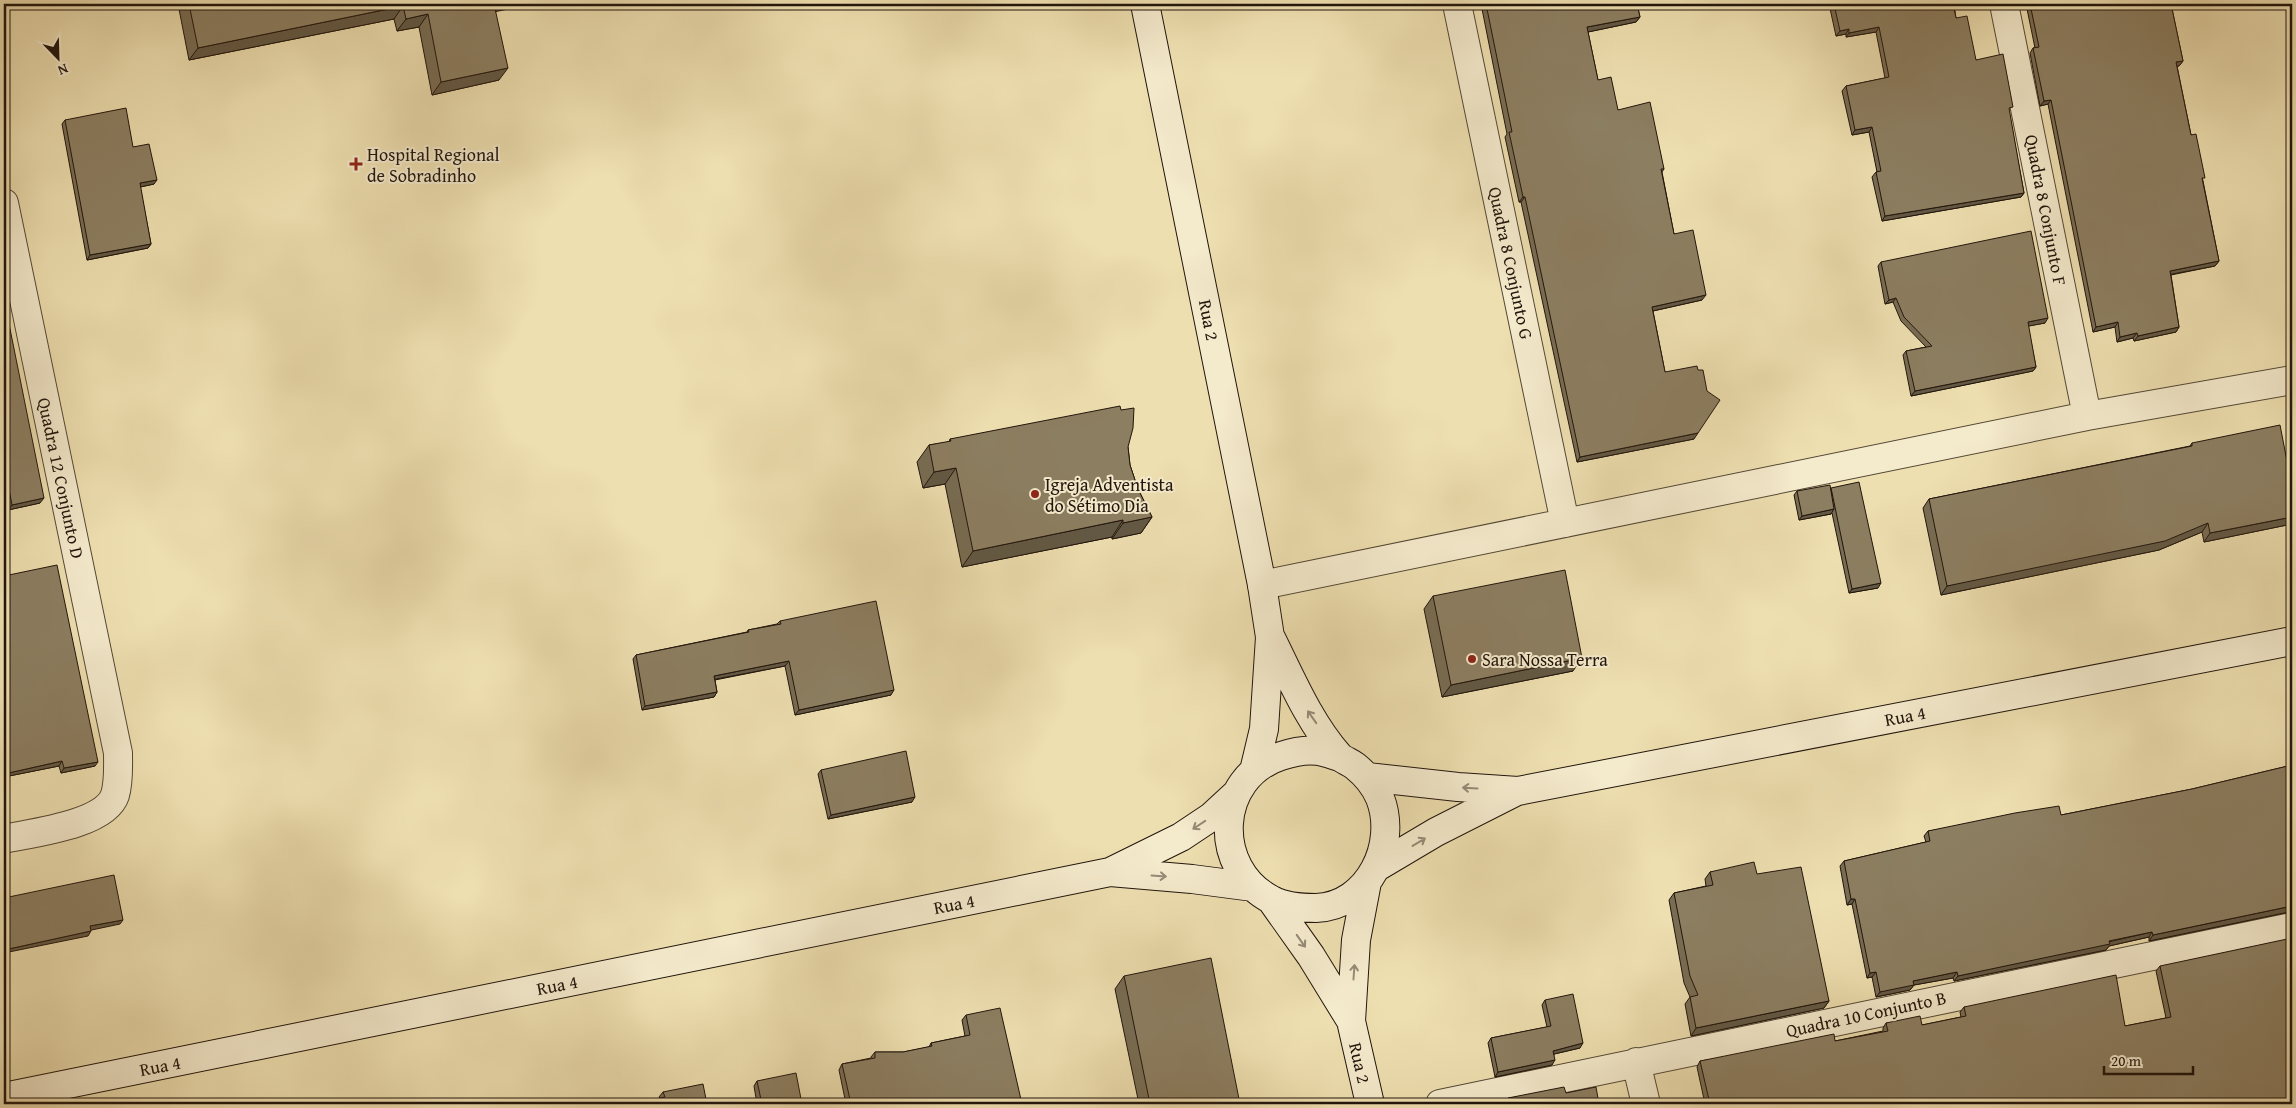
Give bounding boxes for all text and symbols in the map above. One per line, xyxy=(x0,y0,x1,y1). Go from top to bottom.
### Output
north arrow xyxy=(32,32,82,82)
text: N xyxy=(54,59,71,81)
street label: Quadra 8 Conjunto F xyxy=(2018,132,2074,288)
place label: Hospital Regional de Sobradinho xyxy=(367,141,500,189)
marker: Hospital Regional de Sobradinho xyxy=(349,157,363,171)
street label: Quadra 8 Conjunto G xyxy=(1482,184,1540,342)
street label: Rua 2 xyxy=(1192,297,1226,343)
street label: Quadra 12 Conjunto D xyxy=(31,395,91,561)
place label: Igreja Adventista do Sétimo Dia xyxy=(1045,471,1174,519)
marker: Igreja Adventista do Sétimo Dia xyxy=(1029,488,1041,500)
place label: Sara Nossa Terra xyxy=(1482,646,1608,673)
marker: Sara Nossa Terra xyxy=(1466,653,1478,665)
street label: Rua 4 xyxy=(1882,699,1928,733)
one-way arrow xyxy=(1307,710,1317,724)
one-way arrow xyxy=(1462,783,1478,792)
one-way arrow xyxy=(1193,820,1207,830)
one-way arrow xyxy=(1412,836,1426,846)
one-way arrow xyxy=(1150,872,1166,881)
street label: Rua 4 xyxy=(931,887,977,921)
one-way arrow xyxy=(1296,934,1306,948)
one-way arrow xyxy=(1350,964,1359,980)
street label: Rua 4 xyxy=(534,968,580,1002)
street label: Quadra 10 Conjunto B xyxy=(1783,984,1949,1044)
street label: Rua 2 xyxy=(1342,1040,1378,1086)
scale bar xyxy=(2104,1043,2192,1075)
street label: Rua 4 xyxy=(137,1049,183,1083)
text: 20 m xyxy=(2111,1050,2142,1071)

